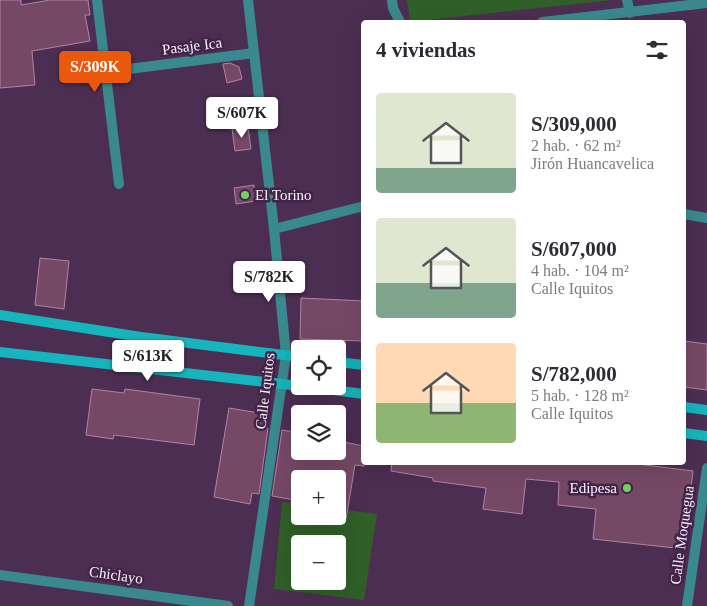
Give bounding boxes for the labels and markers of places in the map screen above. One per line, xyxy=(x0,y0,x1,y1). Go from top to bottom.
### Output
pin: S/309K xyxy=(54,51,136,93)
pin: S/607K xyxy=(201,96,283,139)
place label: El Torino xyxy=(255,187,312,203)
marker: El Torino xyxy=(239,189,251,201)
pin: S/782K xyxy=(228,260,310,303)
pin: S/613K xyxy=(107,340,189,382)
place label: Edipesa xyxy=(570,480,617,496)
marker: Edipesa xyxy=(621,482,633,494)

